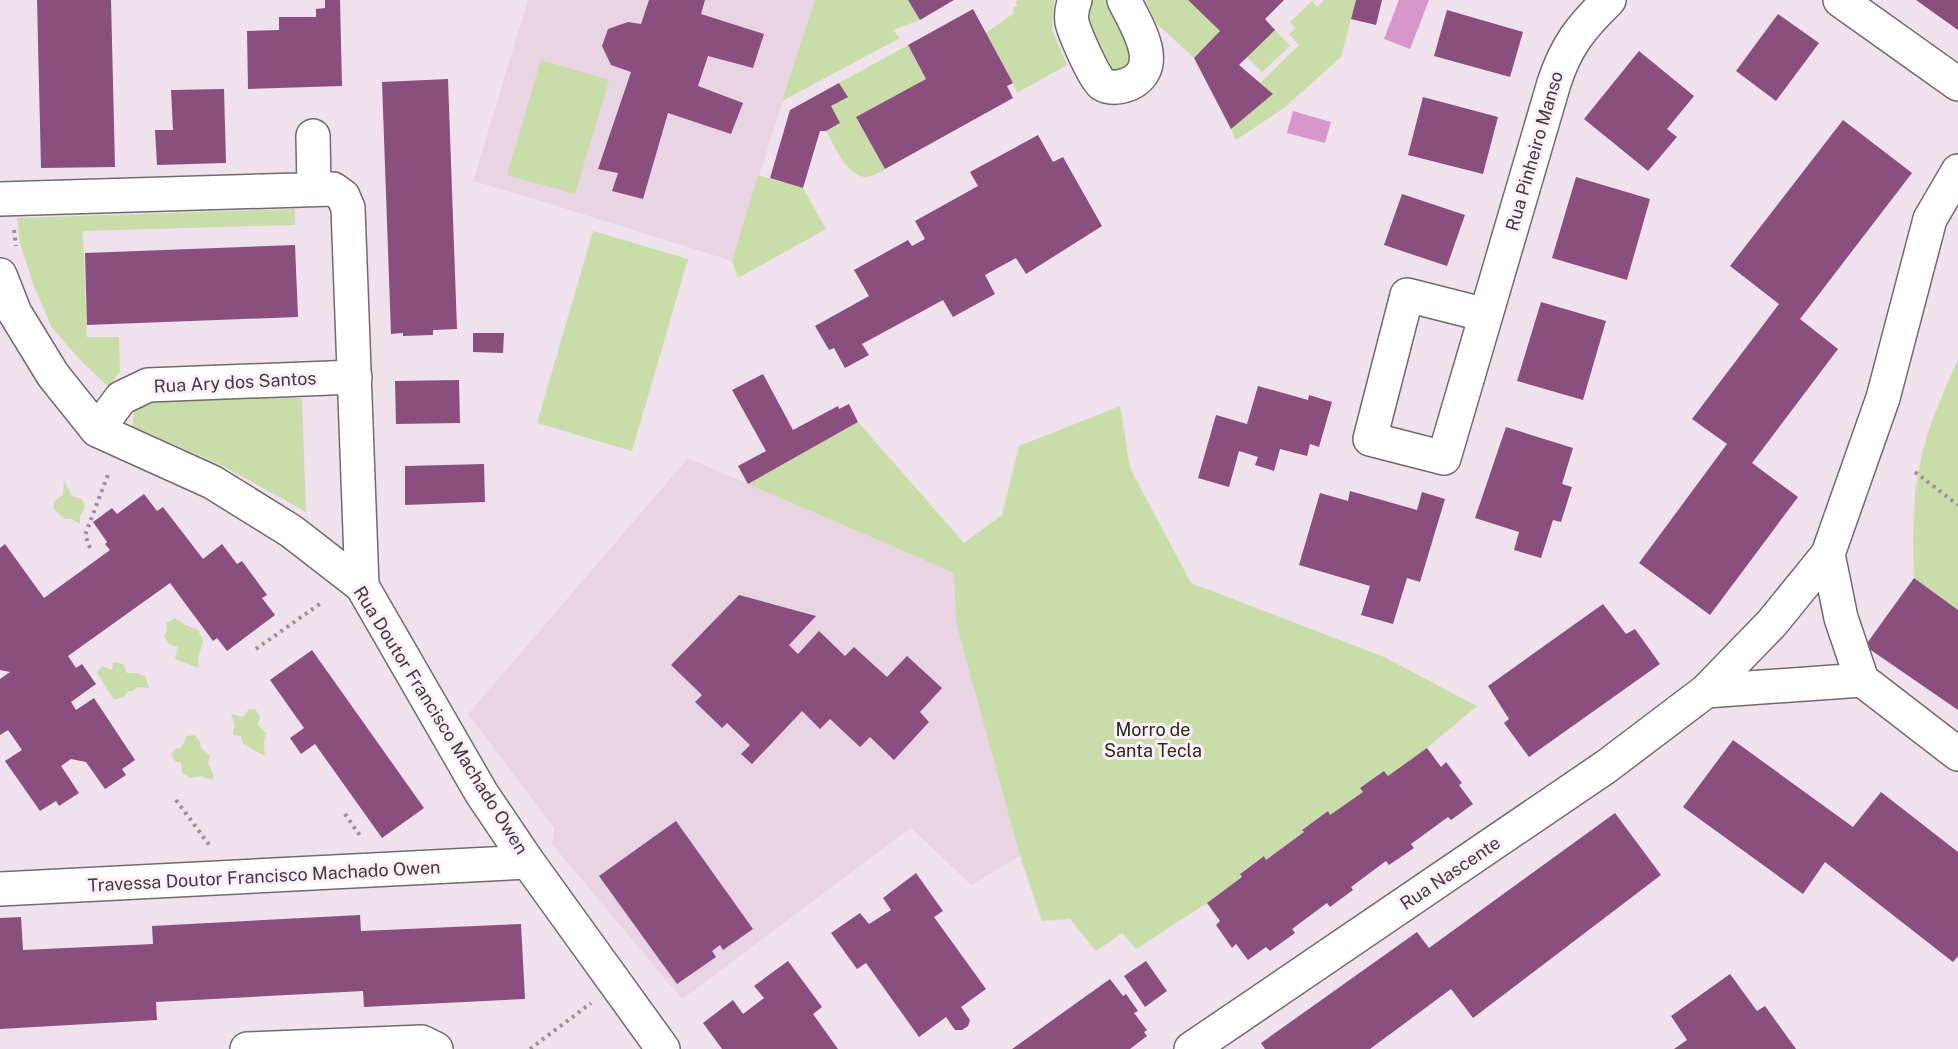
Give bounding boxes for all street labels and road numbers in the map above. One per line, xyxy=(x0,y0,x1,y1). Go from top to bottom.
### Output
street label: Rua Pinheiro Manso xyxy=(1501,69,1567,233)
street label: Rua Ary dos Santos xyxy=(153,367,317,397)
street label: Rua Doutor Francisco Machado Owen xyxy=(349,582,533,858)
street label: Rua Nascente xyxy=(1396,832,1504,914)
street label: Travessa Doutor Francisco Machado Owen xyxy=(87,856,441,896)

